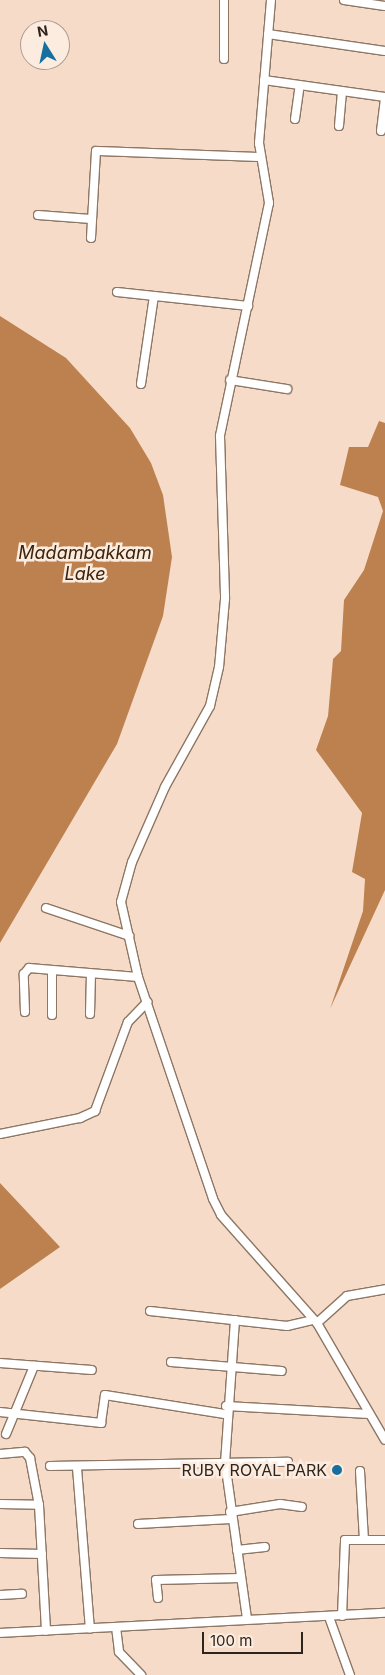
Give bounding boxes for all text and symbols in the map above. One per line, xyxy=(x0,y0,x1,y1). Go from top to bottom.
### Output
north arrow xyxy=(20,20,70,70)
text: N xyxy=(36,21,49,40)
water label: Madambakkam Lake xyxy=(18,543,152,586)
place label: RUBY ROYAL PARK xyxy=(182,1460,327,1480)
marker: RUBY ROYAL PARK xyxy=(331,1464,343,1476)
scale bar xyxy=(205,1622,306,1654)
text: 100 m xyxy=(210,1631,252,1650)

